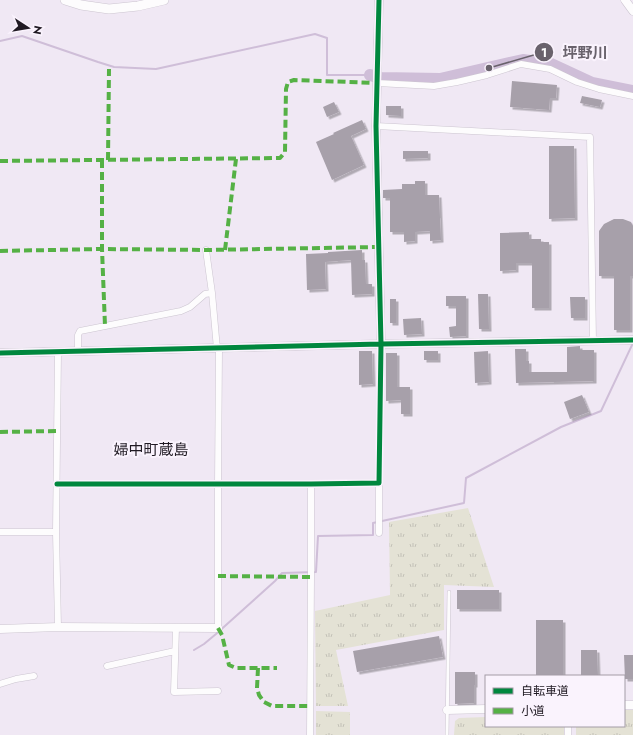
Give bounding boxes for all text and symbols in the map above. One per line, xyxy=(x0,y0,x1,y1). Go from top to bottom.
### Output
north arrow xyxy=(8,8,48,48)
text: N xyxy=(29,24,47,36)
callout: 坪野川 xyxy=(534,39,615,66)
text: 坪野川 xyxy=(562,42,608,64)
text: 1 xyxy=(541,44,547,62)
district label: 婦中町蔵島 xyxy=(113,439,189,461)
legend xyxy=(485,675,625,727)
text: 自転車道 xyxy=(521,682,569,700)
text: 小道 xyxy=(521,702,545,720)

